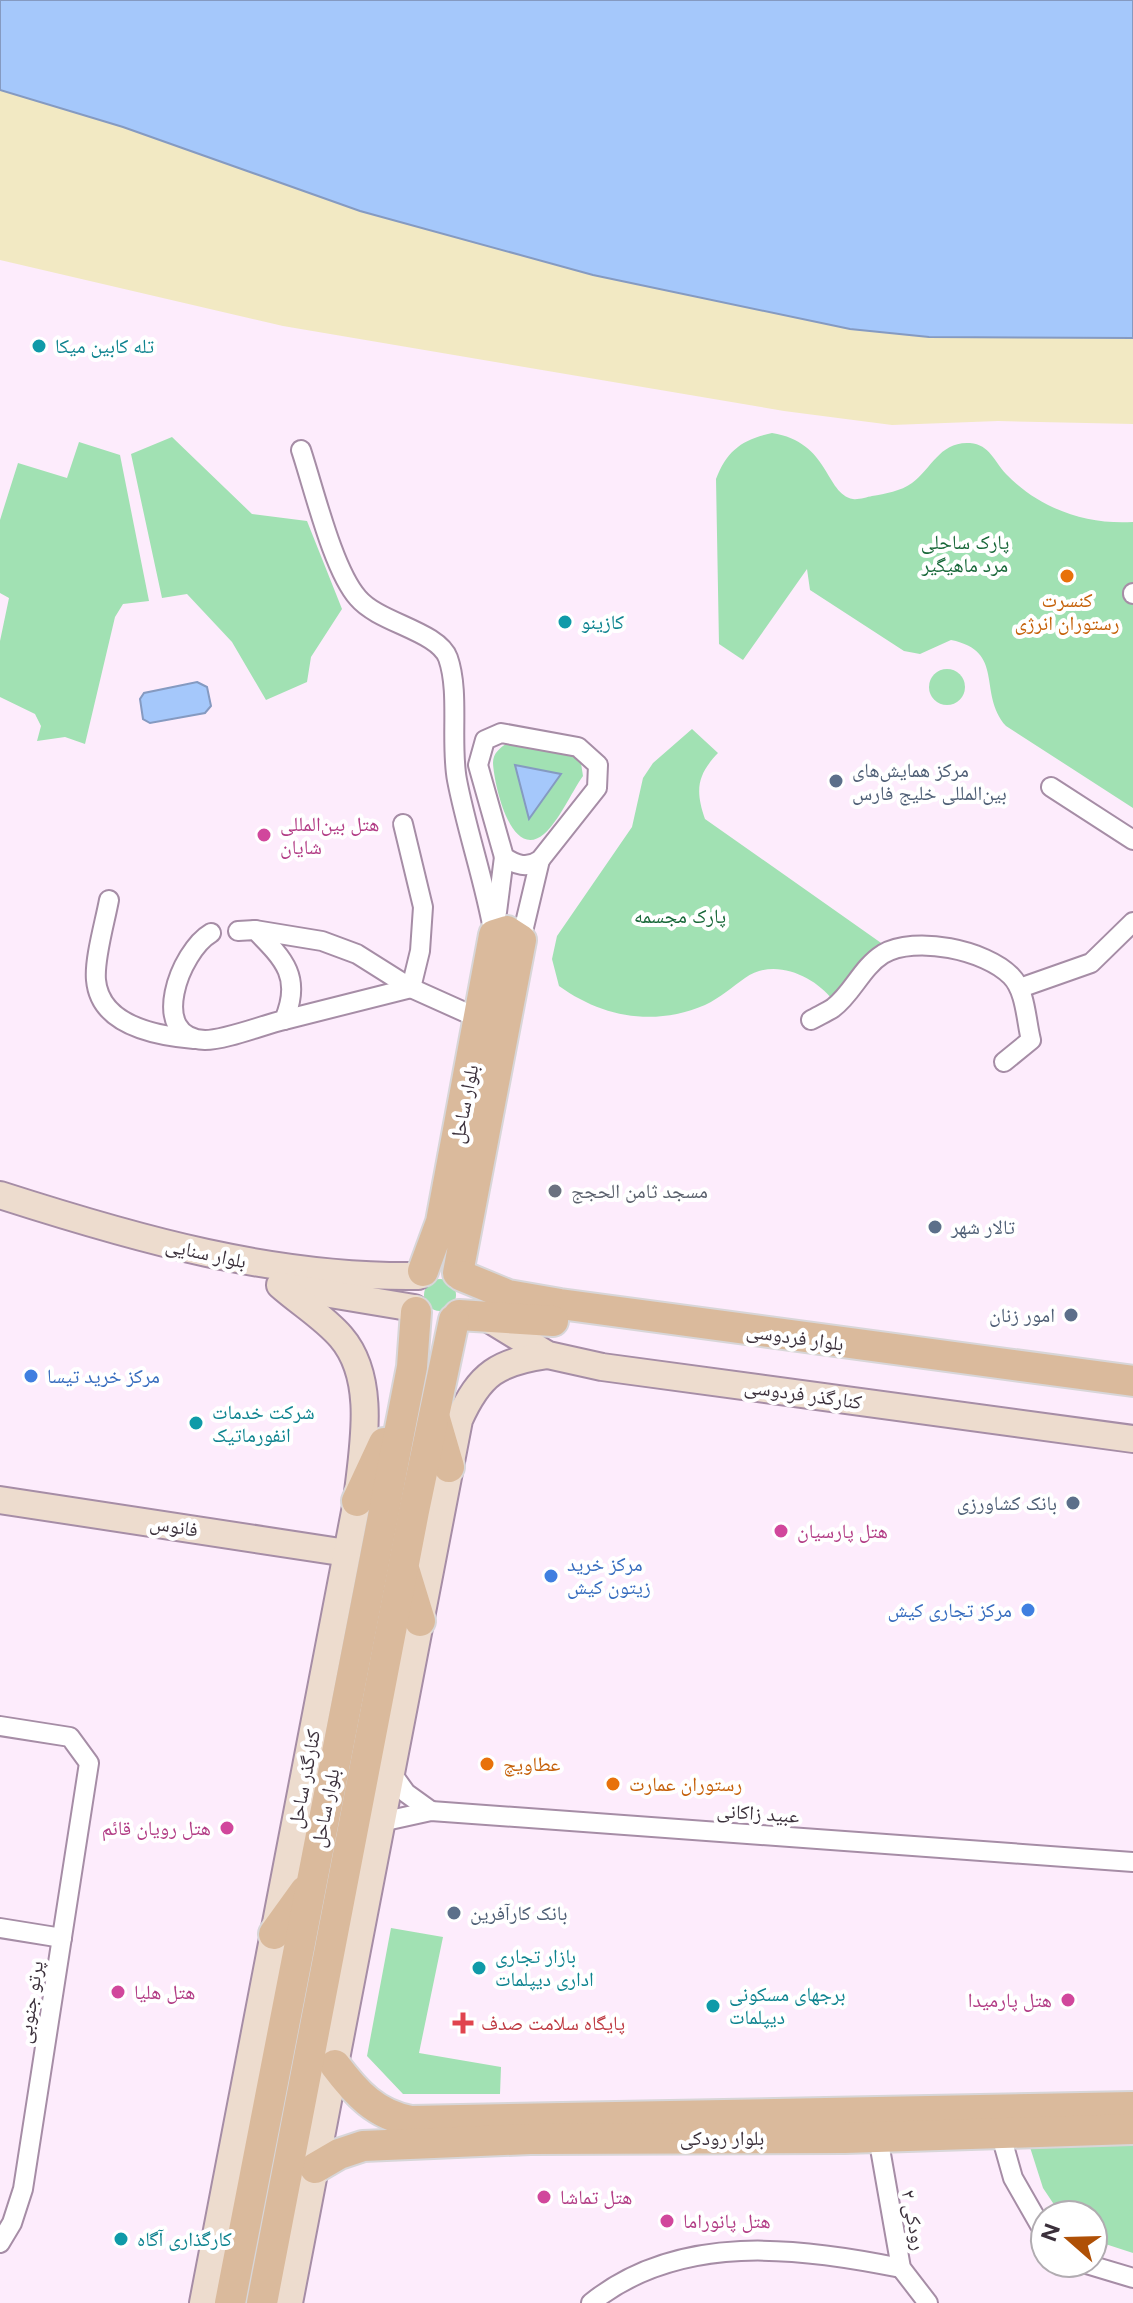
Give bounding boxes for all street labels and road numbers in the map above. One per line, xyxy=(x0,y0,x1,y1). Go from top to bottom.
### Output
street label: بلوار ساحل xyxy=(445,1062,483,1146)
street label: بلوار سنایی xyxy=(163,1233,249,1273)
street label: بلوار فردوسی xyxy=(745,1318,845,1356)
street label: کنارگذر فردوسی xyxy=(743,1374,863,1414)
street label: فانوس xyxy=(148,1510,200,1542)
street label: کنارگذر ساحل xyxy=(283,1728,325,1830)
street label: بلوار ساحل xyxy=(306,1766,344,1850)
street label: عبید زاکانی xyxy=(716,1798,800,1828)
street label: پرتو جنوبی xyxy=(12,1959,49,2045)
street label: بلوار رودکی xyxy=(680,2126,764,2150)
street label: رودکی ۲ xyxy=(896,2188,932,2252)

